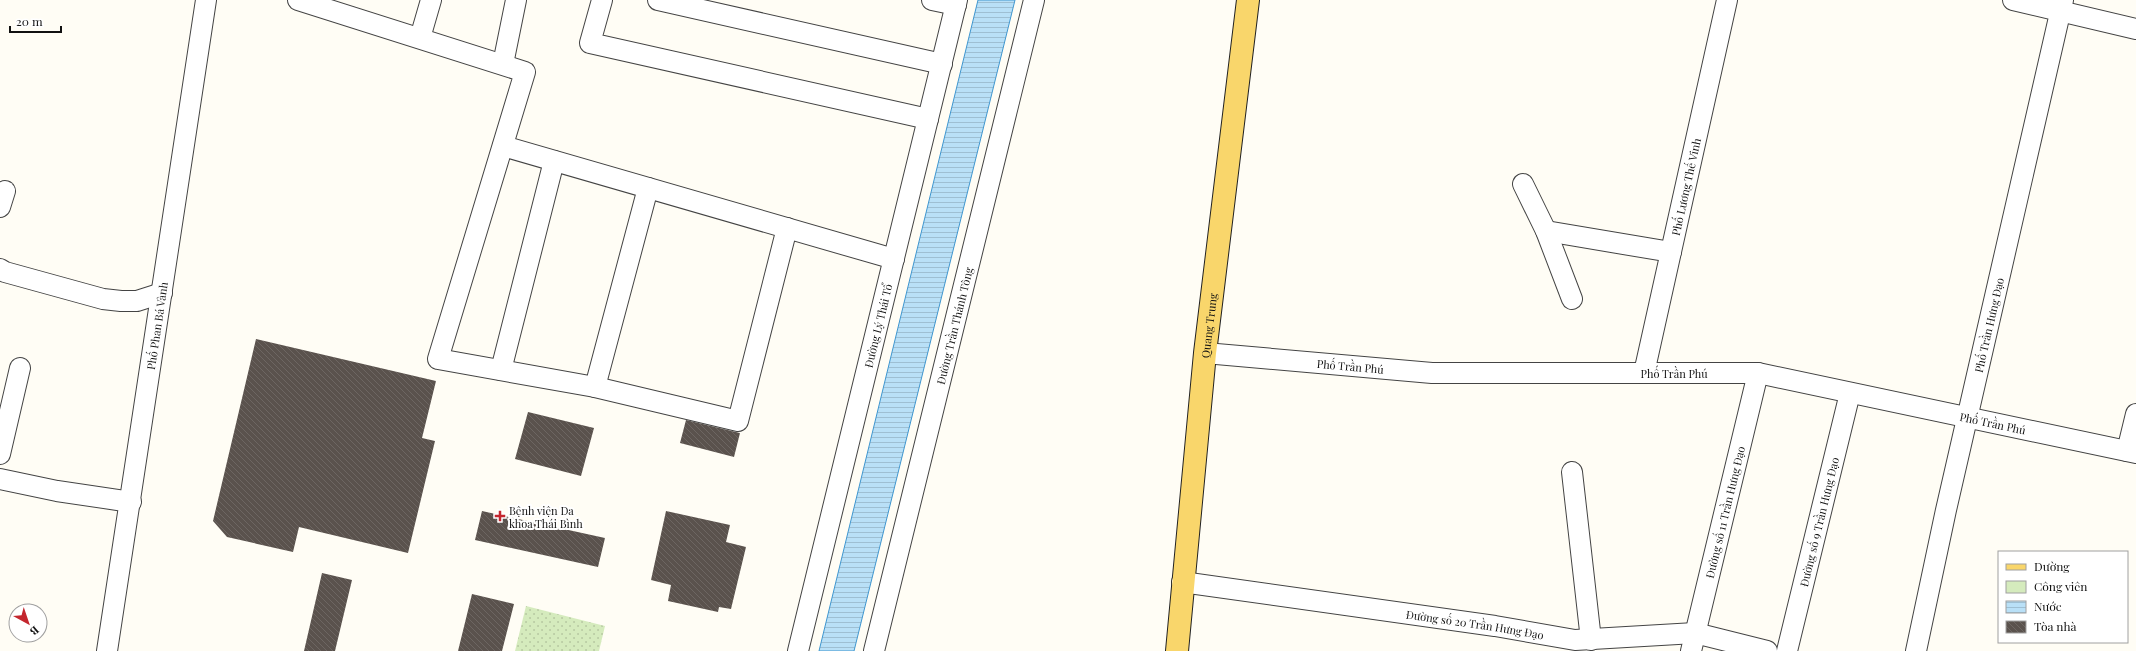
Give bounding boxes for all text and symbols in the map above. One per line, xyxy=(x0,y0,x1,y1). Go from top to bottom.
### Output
scale bar xyxy=(10,8,61,34)
text: 20 m xyxy=(16,13,43,29)
street label: Phố Lương Thế Vinh xyxy=(1667,136,1704,237)
street label: Đường Trần Thánh Tông xyxy=(932,265,976,386)
street label: Phố Trần Hưng Đạo xyxy=(1970,276,2007,374)
street label: Phố Phan Bá Vành xyxy=(142,280,171,371)
street label: Đường Lý Thái Tổ xyxy=(860,281,895,369)
street label: Quang Trung xyxy=(1197,292,1220,359)
street label: Phố Trần Phú xyxy=(1316,355,1385,376)
street label: Phố Trần Phú xyxy=(1641,365,1708,381)
street label: Phố Trần Phú xyxy=(1959,408,2028,437)
street label: Đường số 11 Trần Hưng Đạo xyxy=(1701,444,1748,580)
street label: Đường số 9 Trần Hưng Đạo xyxy=(1796,455,1842,588)
place label: Bệnh viện Đa khoa Thái Bình xyxy=(509,503,583,531)
marker: Bệnh viện Đa khoa Thái Bình xyxy=(494,510,506,522)
legend xyxy=(1998,551,2128,643)
text: Đường xyxy=(2034,558,2070,574)
text: Công viên xyxy=(2034,578,2088,594)
text: Nước xyxy=(2034,598,2062,614)
north arrow xyxy=(8,603,48,643)
street label: Đường số 20 Trần Hưng Đạo xyxy=(1405,606,1545,642)
text: Tòa nhà xyxy=(2034,618,2077,634)
text: B xyxy=(27,623,42,640)

